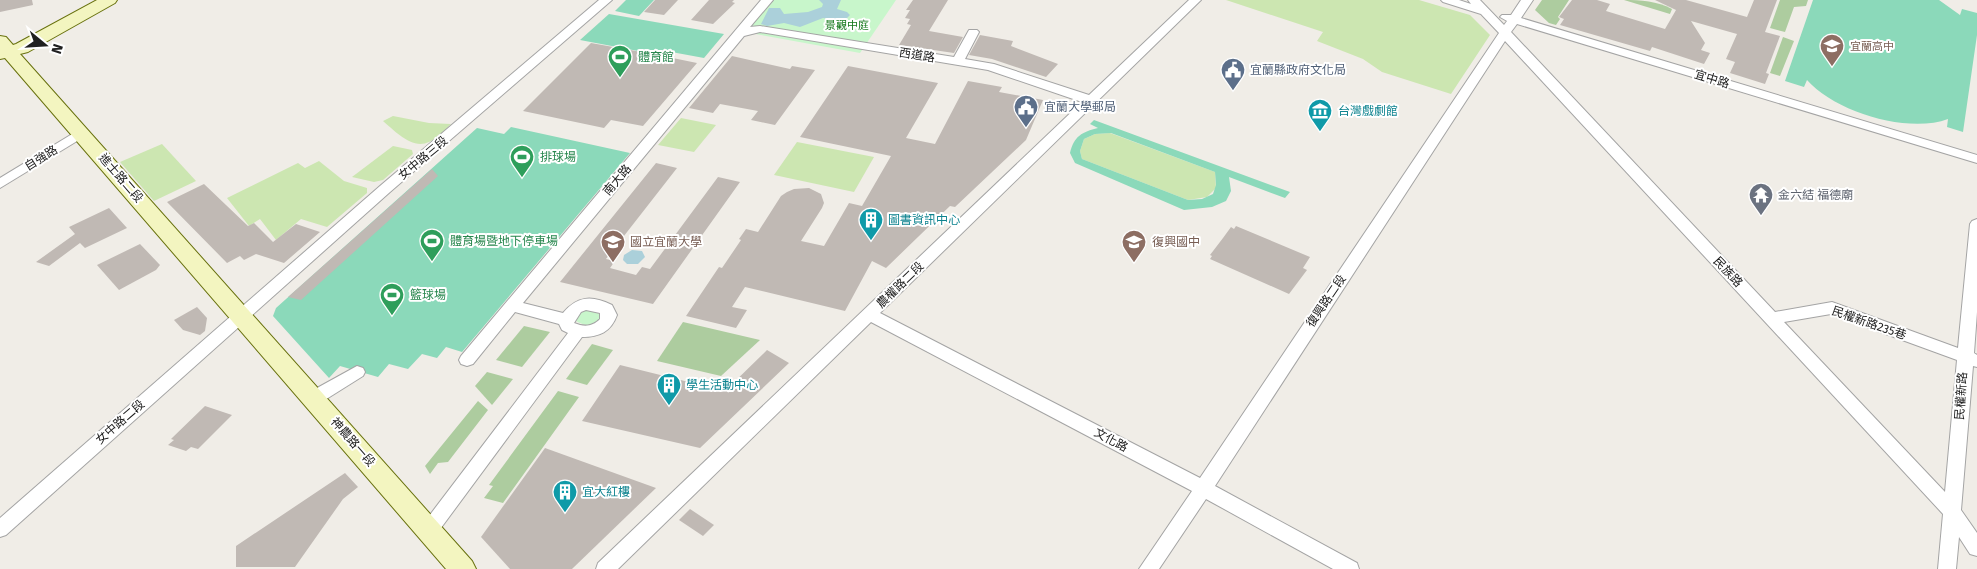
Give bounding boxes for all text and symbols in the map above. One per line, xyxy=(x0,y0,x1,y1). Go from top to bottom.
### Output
park label: 景觀中庭 xyxy=(825,19,869,32)
north arrow xyxy=(20,20,70,70)
school or university icon: 宜蘭高中 xyxy=(1819,33,1845,67)
place label: 宜蘭高中 xyxy=(1850,40,1894,53)
text: N xyxy=(47,42,66,56)
sports icon: 體育館 xyxy=(607,44,633,78)
street label: 西道路 xyxy=(898,45,936,65)
place label: 體育館 xyxy=(638,50,674,64)
public building icon: 宜蘭縣政府文化局 xyxy=(1220,57,1246,91)
place label: 宜蘭縣政府文化局 xyxy=(1250,63,1346,77)
street label: 宜中路 xyxy=(1693,67,1731,91)
public building icon: 宜蘭大學郵局 xyxy=(1013,94,1039,128)
museum icon: 台灣戲劇館 xyxy=(1307,98,1333,132)
place label: 宜蘭大學郵局 xyxy=(1044,100,1116,114)
place label: 台灣戲劇館 xyxy=(1338,104,1398,118)
street label: 女中路三段 xyxy=(396,133,450,183)
street label: 自強路 xyxy=(22,143,60,173)
sports icon: 排球場 xyxy=(509,144,535,178)
place label: 排球場 xyxy=(540,150,576,164)
street label: 進士路二段 xyxy=(96,151,146,205)
street label: 南大路 xyxy=(600,162,634,198)
temple icon: 金六結 福德廟 xyxy=(1748,182,1774,216)
place label: 金六結 福德廟 xyxy=(1778,188,1853,202)
building icon: 圖書資訊中心 xyxy=(858,207,884,241)
place label: 圖書資訊中心 xyxy=(888,213,960,227)
sports icon: 體育場暨地下停車場 xyxy=(419,228,445,262)
school or university icon: 國立宜蘭大學 xyxy=(600,229,626,263)
school or university icon: 復興國中 xyxy=(1121,229,1147,263)
place label: 體育場暨地下停車場 xyxy=(450,234,558,248)
place label: 國立宜蘭大學 xyxy=(630,235,702,249)
place label: 復興國中 xyxy=(1152,235,1200,249)
street label: 民族路 xyxy=(1711,254,1745,290)
street label: 農權路二段 xyxy=(874,259,926,311)
street label: 復興路二段 xyxy=(1303,272,1349,330)
sports icon: 籃球場 xyxy=(379,282,405,316)
place label: 籃球場 xyxy=(410,288,446,302)
street label: 民權新路235巷 xyxy=(1830,304,1908,342)
building icon: 學生活動中心 xyxy=(656,372,682,406)
street label: 民權新路 xyxy=(1952,372,1970,420)
place label: 學生活動中心 xyxy=(686,378,758,392)
street label: 女中路二段 xyxy=(93,397,147,447)
street label: 神農路一段 xyxy=(328,415,378,469)
street label: 文化路 xyxy=(1092,425,1130,455)
building icon: 宜大紅樓 xyxy=(552,479,578,513)
place label: 宜大紅樓 xyxy=(582,485,630,499)

